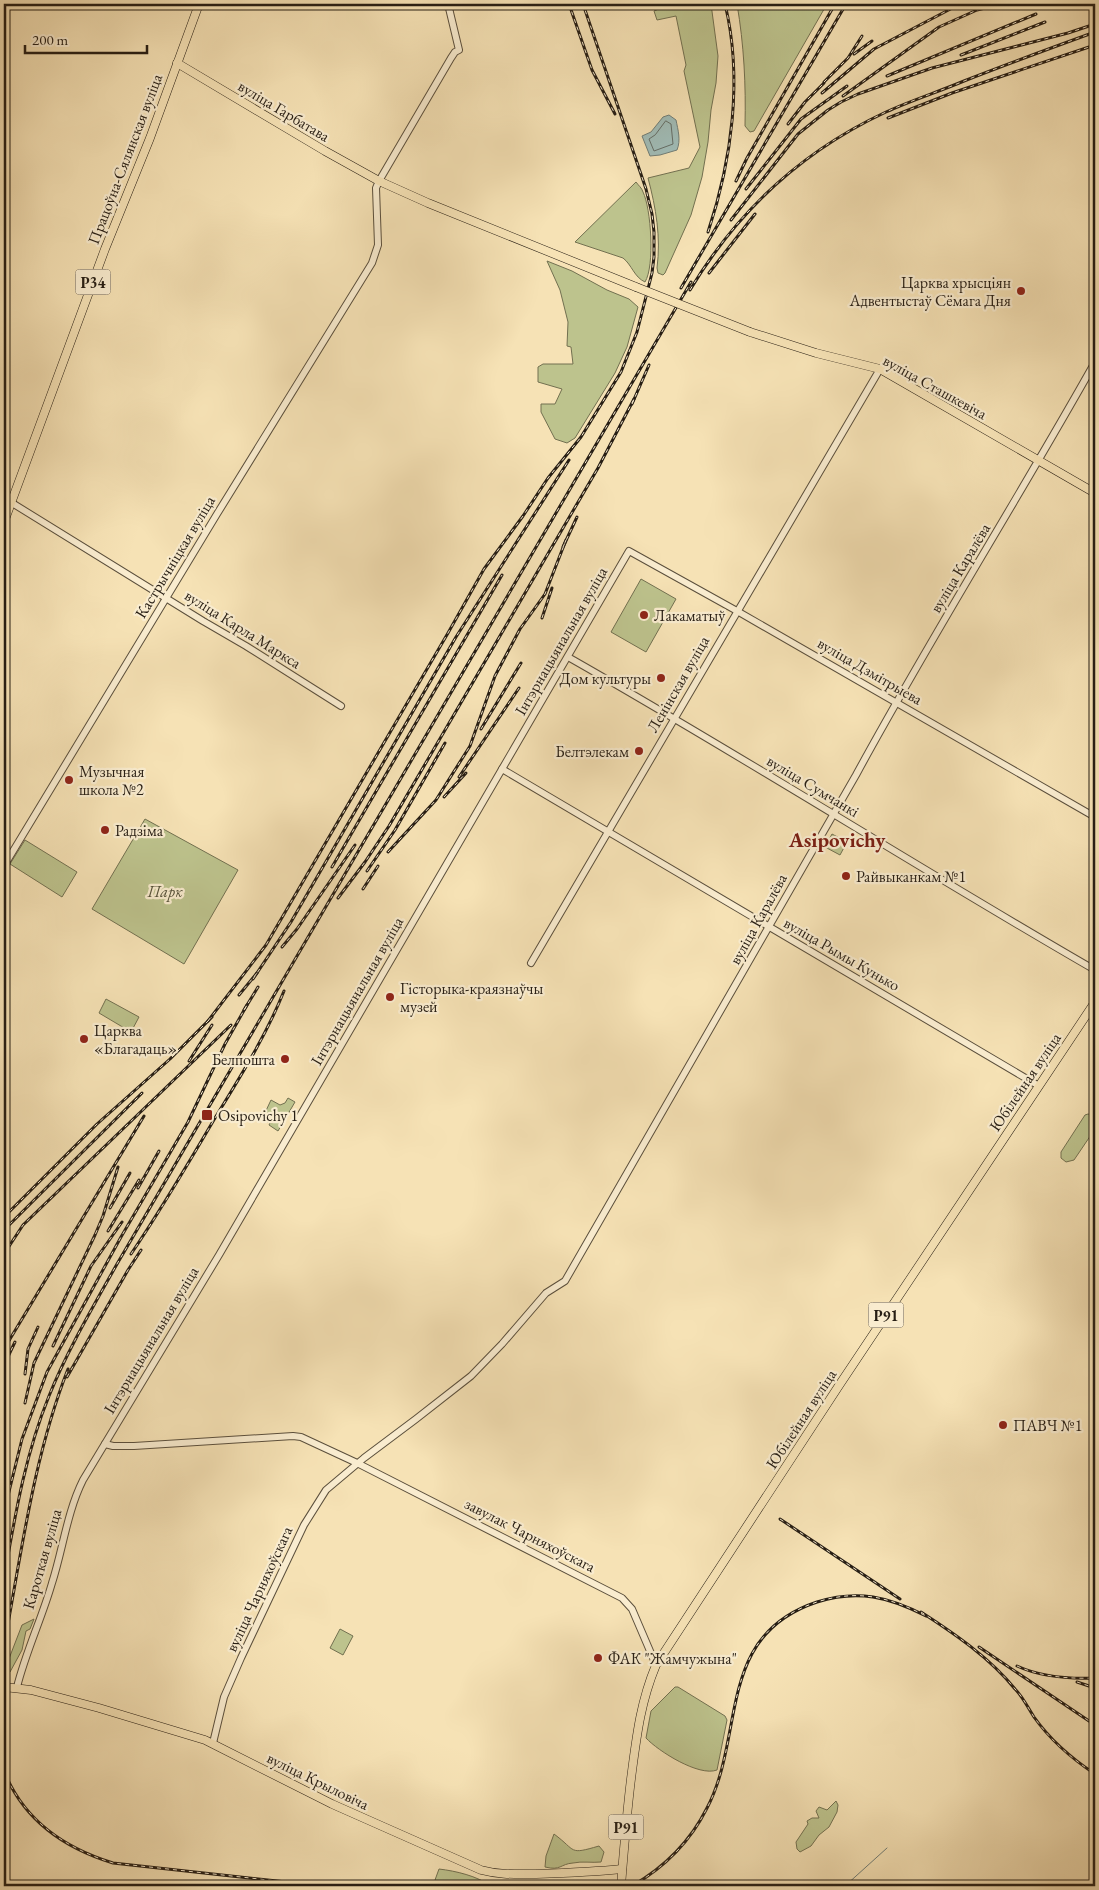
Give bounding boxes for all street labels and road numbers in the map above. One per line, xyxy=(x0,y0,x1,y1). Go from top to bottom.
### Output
street label: Працоўна-Сялянская вуліца xyxy=(83,70,167,247)
street label: вуліца Гарбатава xyxy=(234,75,334,147)
road number: Р34 xyxy=(76,270,110,294)
street label: вуліца Сташкевіча xyxy=(879,350,991,425)
street label: Кастрычніцкая вуліца xyxy=(130,491,220,622)
street label: вуліца Каралёва xyxy=(925,519,995,617)
street label: Інтэрнацыянальная вуліца xyxy=(510,562,612,719)
street label: вуліца Карла Маркса xyxy=(181,585,306,674)
street label: Ленінская вуліца xyxy=(642,631,714,736)
street label: вуліца Дзмітрыева xyxy=(814,632,927,710)
street label: вуліца Сумчанкі xyxy=(763,750,863,822)
street label: вуліца Каралёва xyxy=(724,869,792,968)
street label: Інтэрнацыянальная вуліца xyxy=(306,912,408,1069)
street label: вуліца Рымы Кунько xyxy=(780,912,904,996)
street label: Юбілейная вуліца xyxy=(984,1028,1066,1135)
street label: Інтэрнацыянальная вуліца xyxy=(99,1262,204,1417)
road number: Р91 xyxy=(868,1302,904,1328)
street label: Юбілейная вуліца xyxy=(761,1365,841,1473)
street label: завулак Чарняхоўскага xyxy=(461,1493,600,1577)
street label: Кароткая вуліца xyxy=(18,1506,66,1612)
street label: вуліца Чарняхоўскага xyxy=(221,1522,298,1655)
street label: вуліца Крыловіча xyxy=(263,1747,373,1815)
road number: Р91 xyxy=(608,1814,644,1840)

